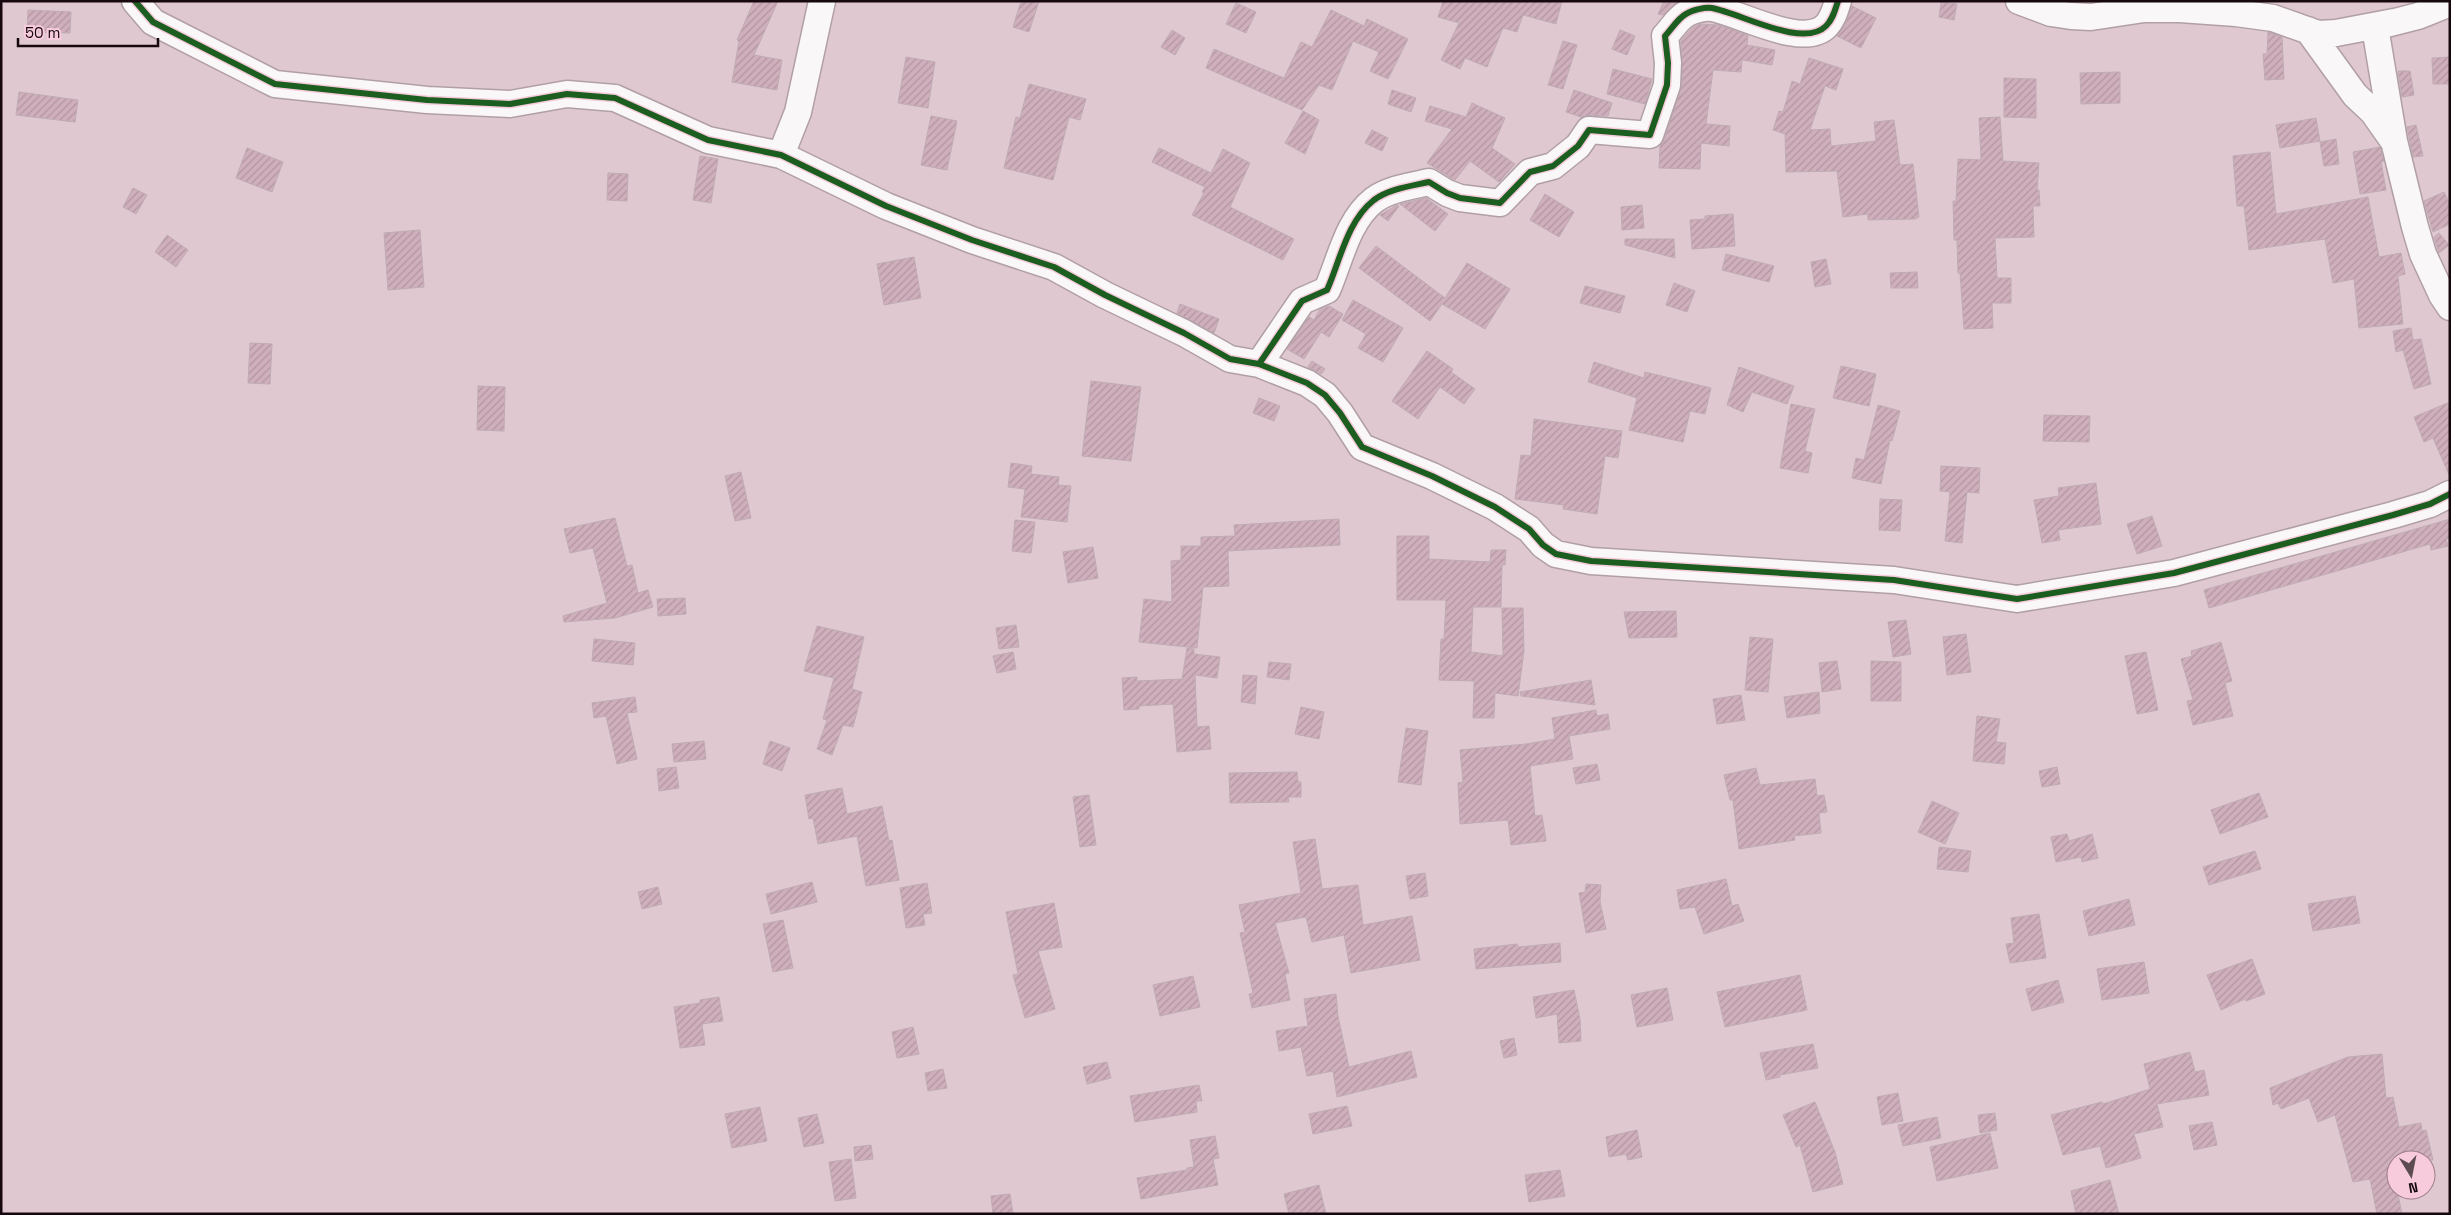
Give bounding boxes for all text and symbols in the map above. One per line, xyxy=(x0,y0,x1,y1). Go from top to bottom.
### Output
scale bar xyxy=(18,15,158,47)
text: 50 m xyxy=(25,23,60,42)
north arrow xyxy=(2386,1150,2436,1200)
text: N xyxy=(2407,1178,2419,1197)

